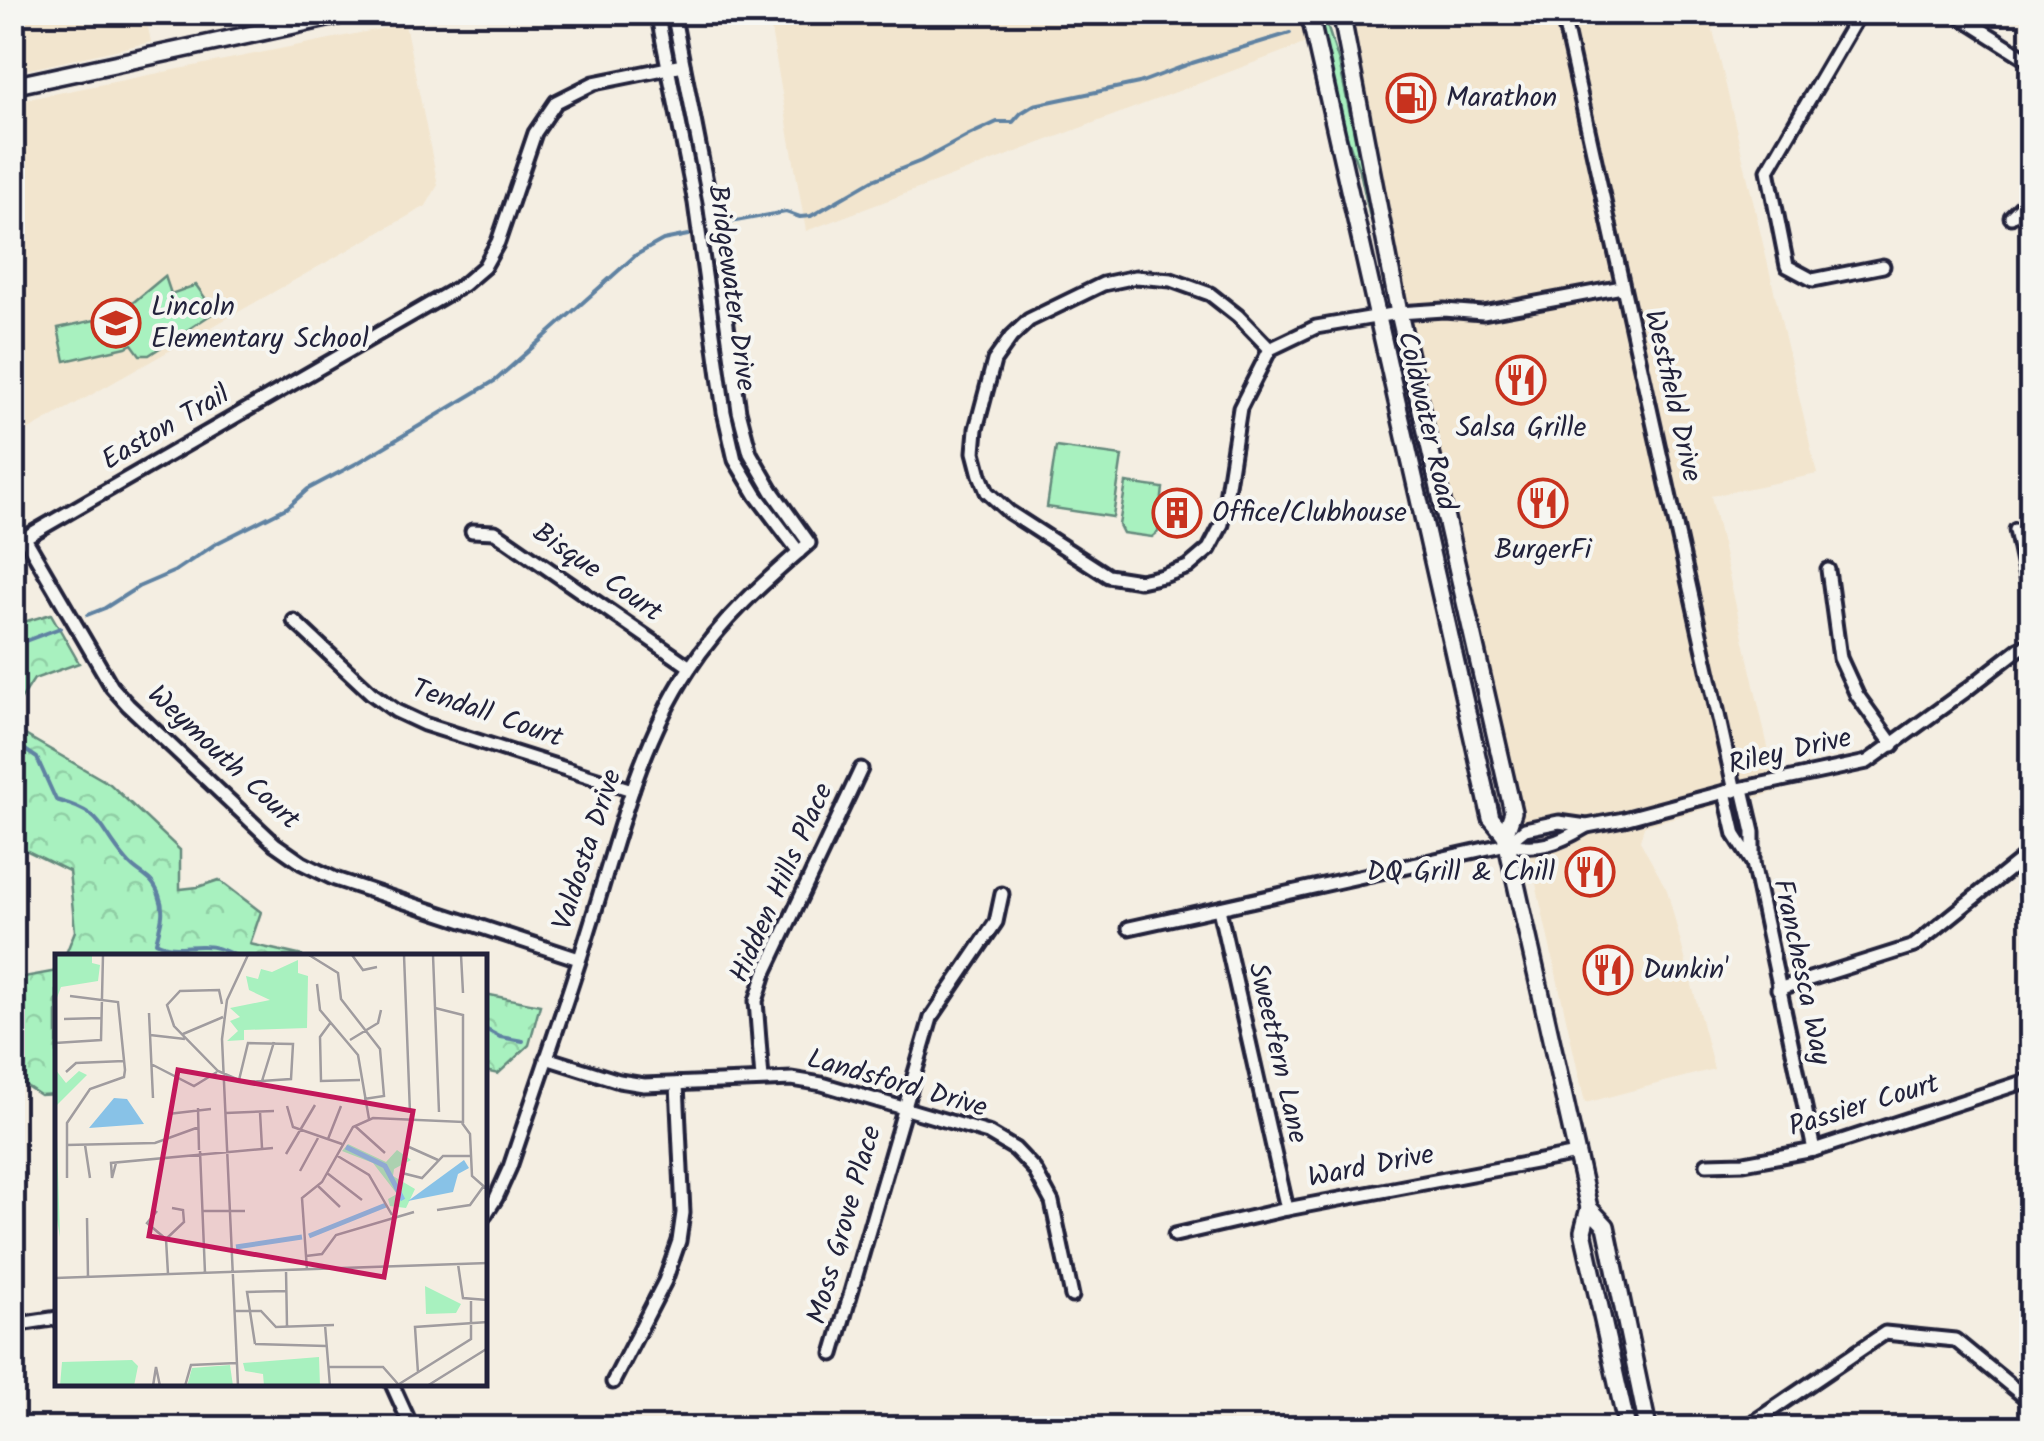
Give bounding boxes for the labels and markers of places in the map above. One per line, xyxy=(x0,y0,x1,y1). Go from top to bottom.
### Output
fuel station icon: Marathon xyxy=(1385,72,1437,124)
place label: Marathon xyxy=(1446,76,1557,121)
place label: Lincoln Elementary School xyxy=(151,285,369,362)
school or university icon: Lincoln Elementary School xyxy=(90,297,142,349)
restaurant icon: Salsa Grille xyxy=(1495,354,1547,406)
place label: Salsa Grille xyxy=(1456,406,1587,451)
restaurant icon: BurgerFi xyxy=(1517,477,1569,529)
building icon: Office/Clubhouse xyxy=(1151,487,1203,539)
place label: Office/Clubhouse xyxy=(1212,491,1407,536)
place label: BurgerFi xyxy=(1494,528,1593,573)
restaurant icon: DQ Grill & Chill xyxy=(1564,846,1616,898)
place label: DQ Grill & Chill xyxy=(1367,850,1555,895)
restaurant icon: Dunkin' xyxy=(1582,944,1634,996)
place label: Dunkin' xyxy=(1643,948,1729,993)

